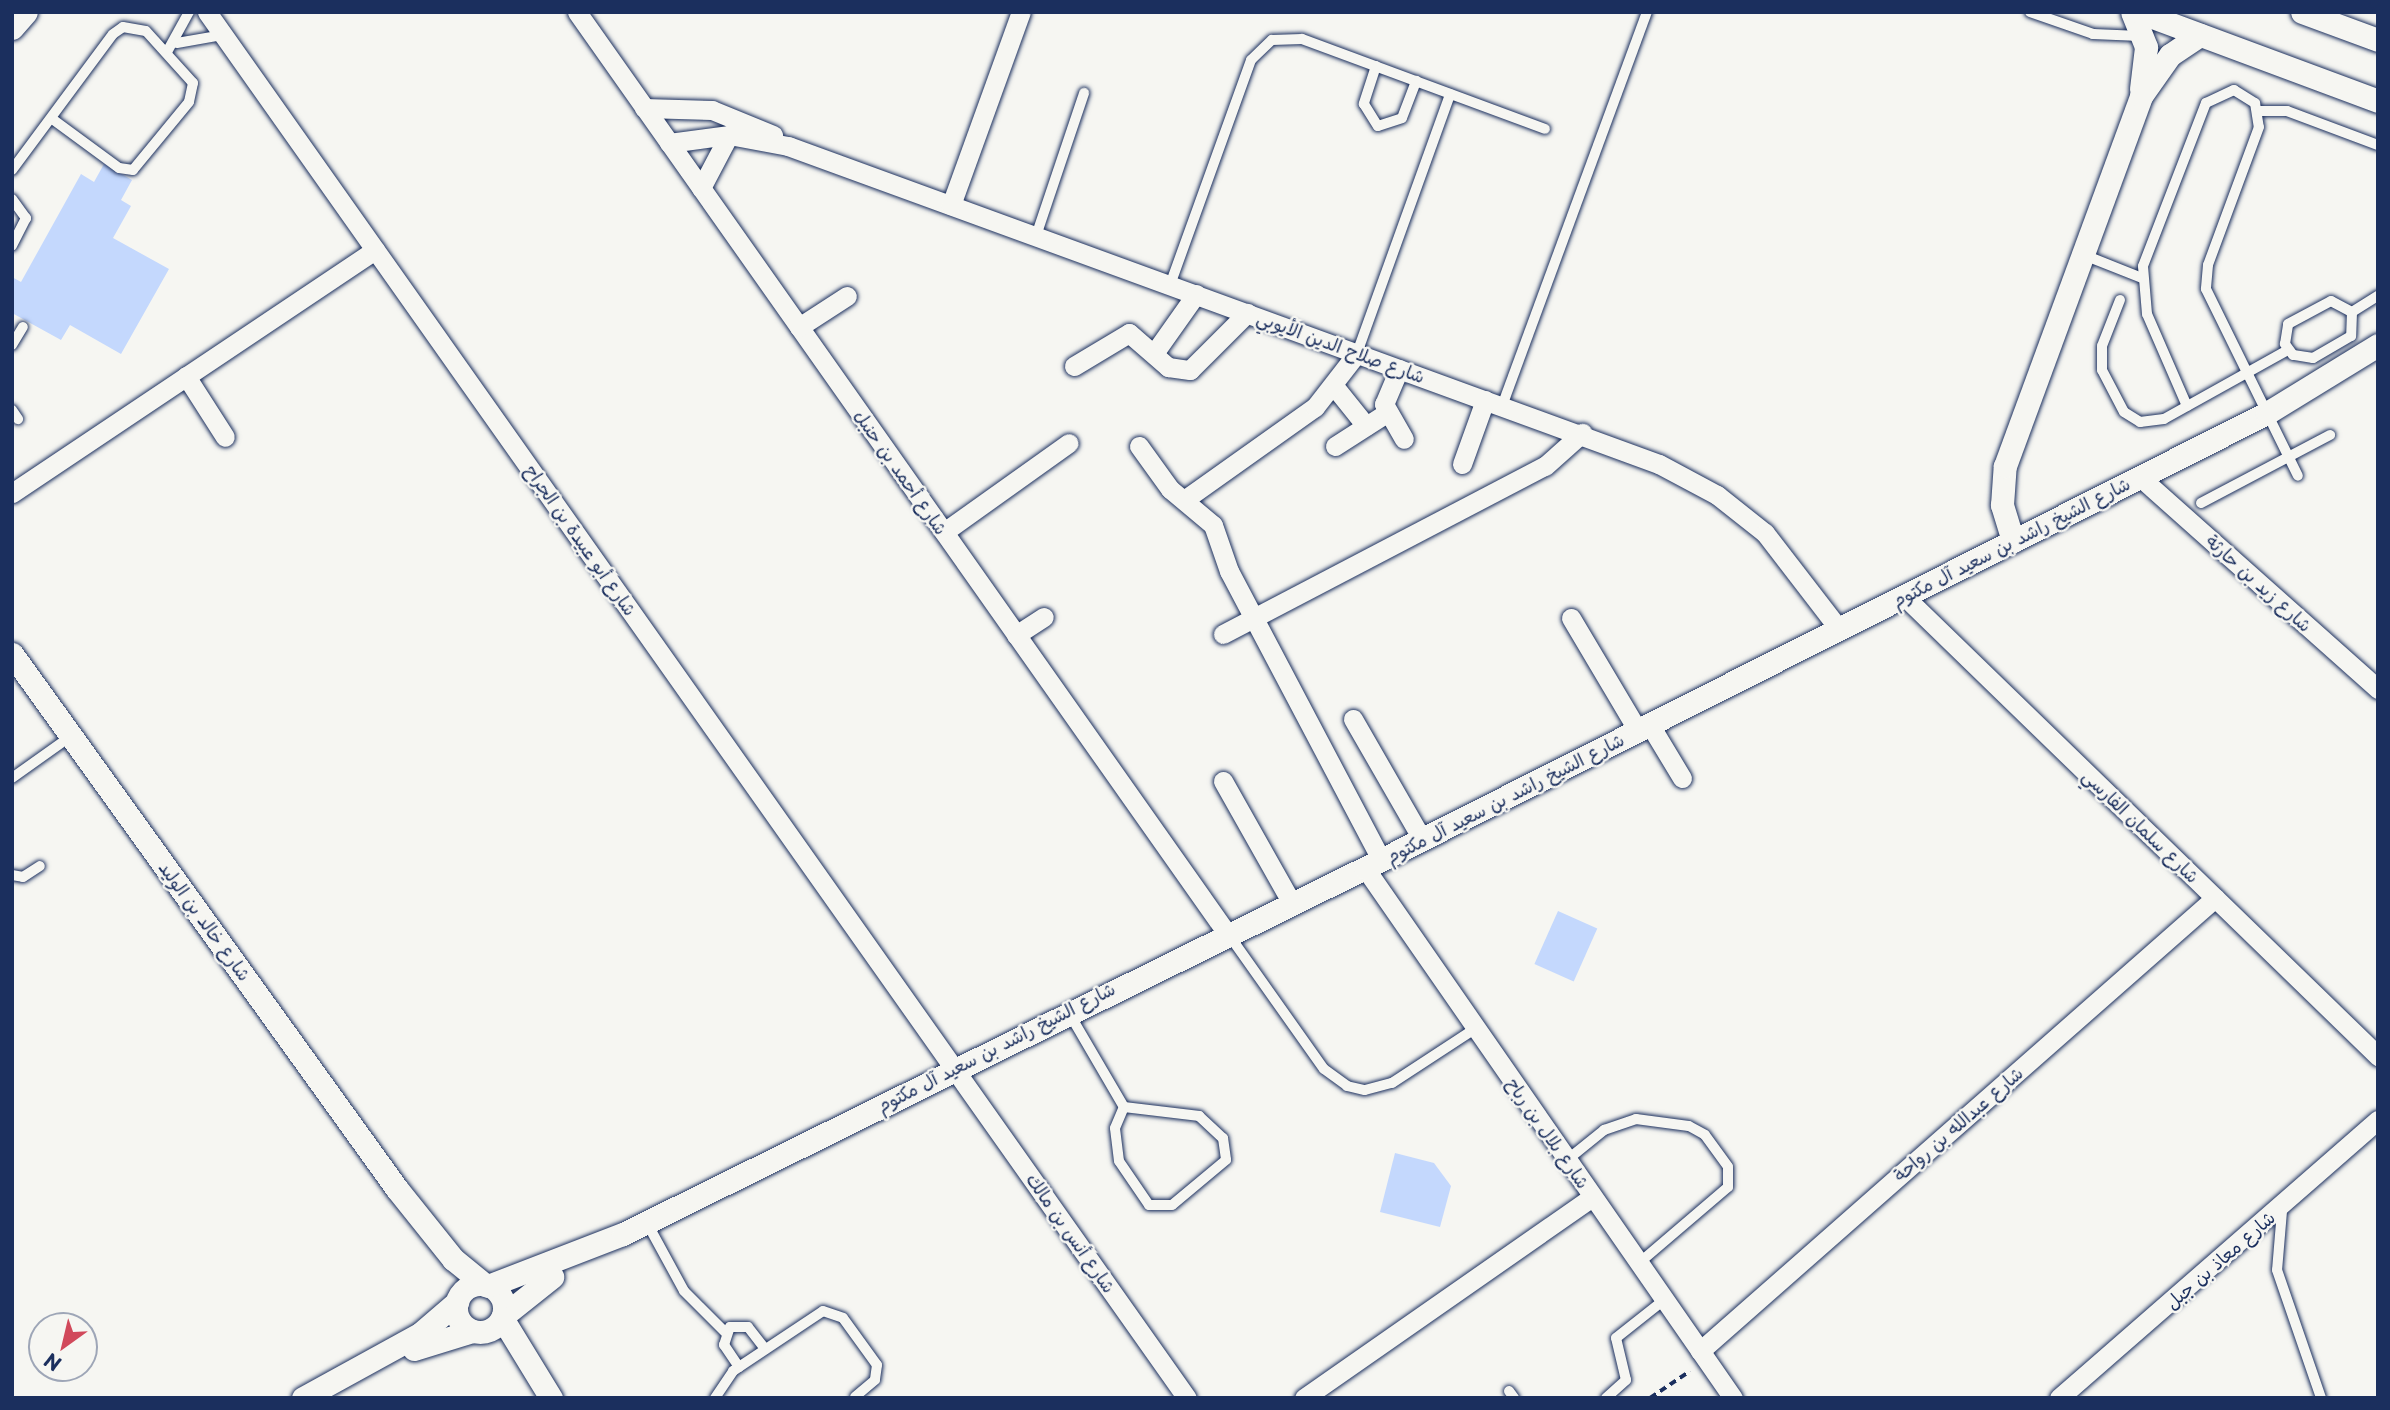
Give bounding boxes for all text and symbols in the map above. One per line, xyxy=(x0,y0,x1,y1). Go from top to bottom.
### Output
street label: شارع صلاح الدين الأيوبي xyxy=(1254,307,1428,387)
street label: شارع أحمد بن حنبل xyxy=(850,405,952,539)
street label: شارع أبو عبيدة بن الجراح xyxy=(521,460,641,620)
street label: شارع الشيخ راشد بن سعيد آل مكتوم xyxy=(1888,472,2134,612)
street label: شارع زيد بن حارثة xyxy=(2202,530,2316,636)
street label: شارع الشيخ راشد بن سعيد آل مكتوم xyxy=(1382,728,1628,868)
street label: شارع سلمان الفارسي xyxy=(2078,765,2204,887)
street label: شارع خالد بن الوليد xyxy=(154,857,256,985)
street label: شارع الشيخ راشد بن سعيد آل مكتوم xyxy=(873,977,1119,1117)
street label: شارع عبدالله بن رواحة xyxy=(1889,1062,2027,1186)
street label: شارع بلال بن رباح xyxy=(1502,1074,1594,1192)
street label: شارع أنس بن مالك xyxy=(1022,1169,1120,1297)
street label: شارع معاذ بن جبل xyxy=(2161,1207,2279,1313)
north arrow xyxy=(28,1312,98,1382)
text: N xyxy=(38,1347,66,1379)

